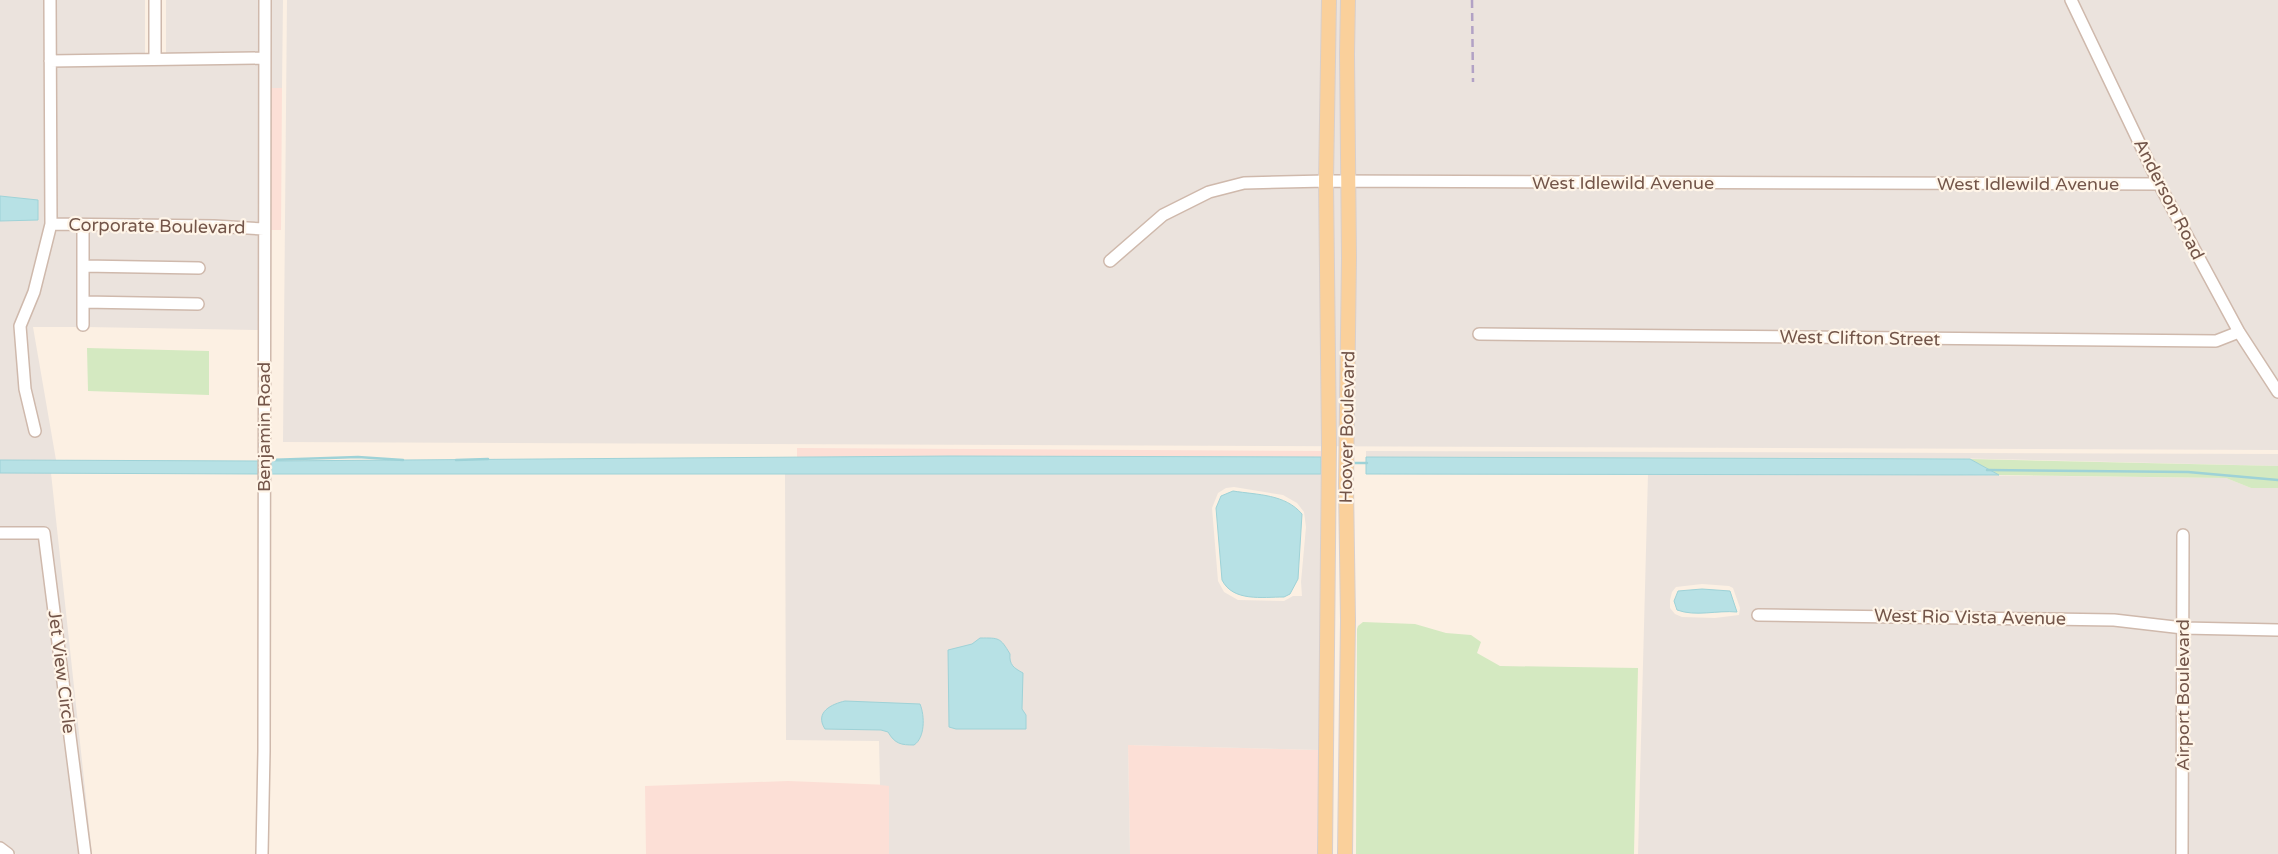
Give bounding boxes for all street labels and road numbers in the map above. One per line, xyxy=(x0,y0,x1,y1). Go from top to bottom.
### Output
street label: Anderson Road xyxy=(2129,135,2209,263)
street label: West Idlewild Avenue xyxy=(1532,172,1714,194)
street label: West Idlewild Avenue xyxy=(1937,173,2119,195)
street label: Corporate Boulevard xyxy=(68,213,246,239)
street label: West Clifton Street xyxy=(1779,326,1941,350)
street label: Hoover Boulevard xyxy=(1335,350,1359,504)
street label: Benjamin Road xyxy=(253,362,275,492)
street label: West Rio Vista Avenue xyxy=(1874,604,2066,630)
street label: Jet View Circle xyxy=(44,609,80,735)
street label: Airport Boulevard xyxy=(2172,619,2194,771)

